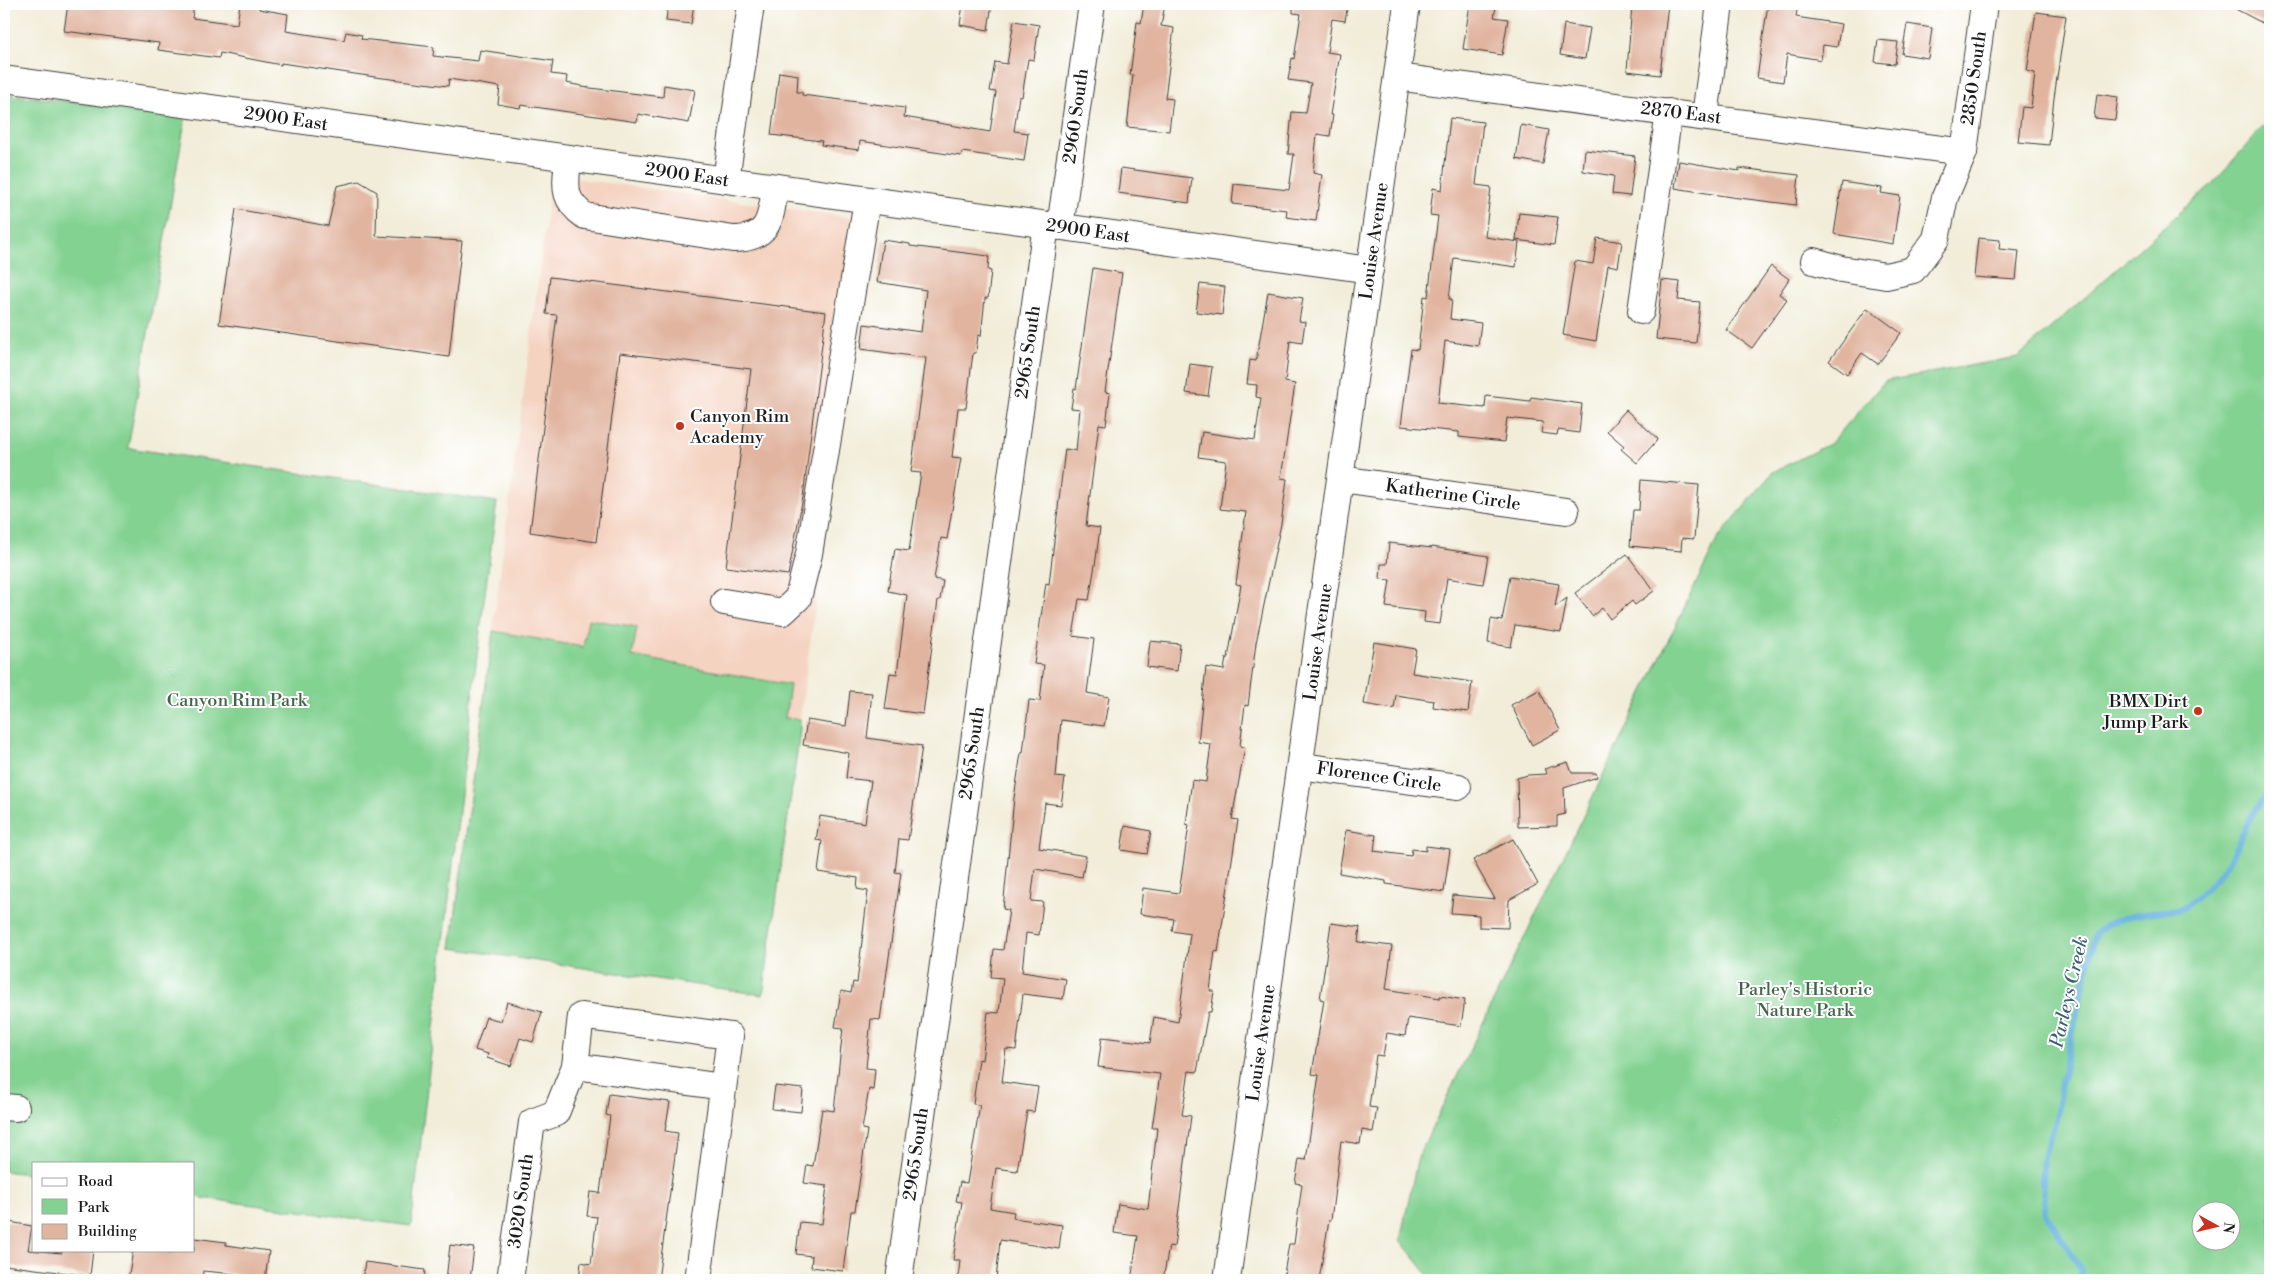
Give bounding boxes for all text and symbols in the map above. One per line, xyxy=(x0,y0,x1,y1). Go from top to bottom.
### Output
street label: 2850 South xyxy=(1956,29,1992,127)
street label: 2960 South xyxy=(1058,67,1094,165)
street label: 2870 East xyxy=(1639,97,1723,129)
street label: 2900 East xyxy=(242,102,330,136)
street label: 2900 East xyxy=(643,158,731,192)
street label: Louise Avenue xyxy=(1354,181,1394,301)
street label: 2900 East xyxy=(1044,214,1132,248)
street label: 2965 South xyxy=(1010,304,1046,400)
place label: Canyon Rim Academy xyxy=(689,405,789,449)
marker: Canyon Rim Academy xyxy=(674,420,686,432)
street label: Katherine Circle xyxy=(1384,474,1522,516)
street label: Louise Avenue xyxy=(1298,582,1338,702)
park label: Canyon Rim Park xyxy=(167,689,309,712)
place label: BMX Dirt Jump Park xyxy=(2102,690,2190,734)
street label: 2965 South xyxy=(954,705,990,801)
marker: BMX Dirt Jump Park xyxy=(2192,705,2204,717)
street label: Florence Circle xyxy=(1315,757,1443,797)
water label: Parleys Creek xyxy=(2044,934,2093,1051)
park label: Parley's Historic Nature Park xyxy=(1738,978,1872,1022)
street label: Louise Avenue xyxy=(1241,983,1281,1103)
street label: 2965 South xyxy=(898,1106,934,1202)
street label: 3020 South xyxy=(503,1152,539,1250)
legend xyxy=(32,1162,195,1252)
text: Road xyxy=(78,1172,113,1191)
text: Park xyxy=(78,1198,110,1217)
north arrow xyxy=(2192,1202,2242,1252)
text: N xyxy=(2218,1221,2238,1234)
text: Building xyxy=(77,1222,137,1241)

